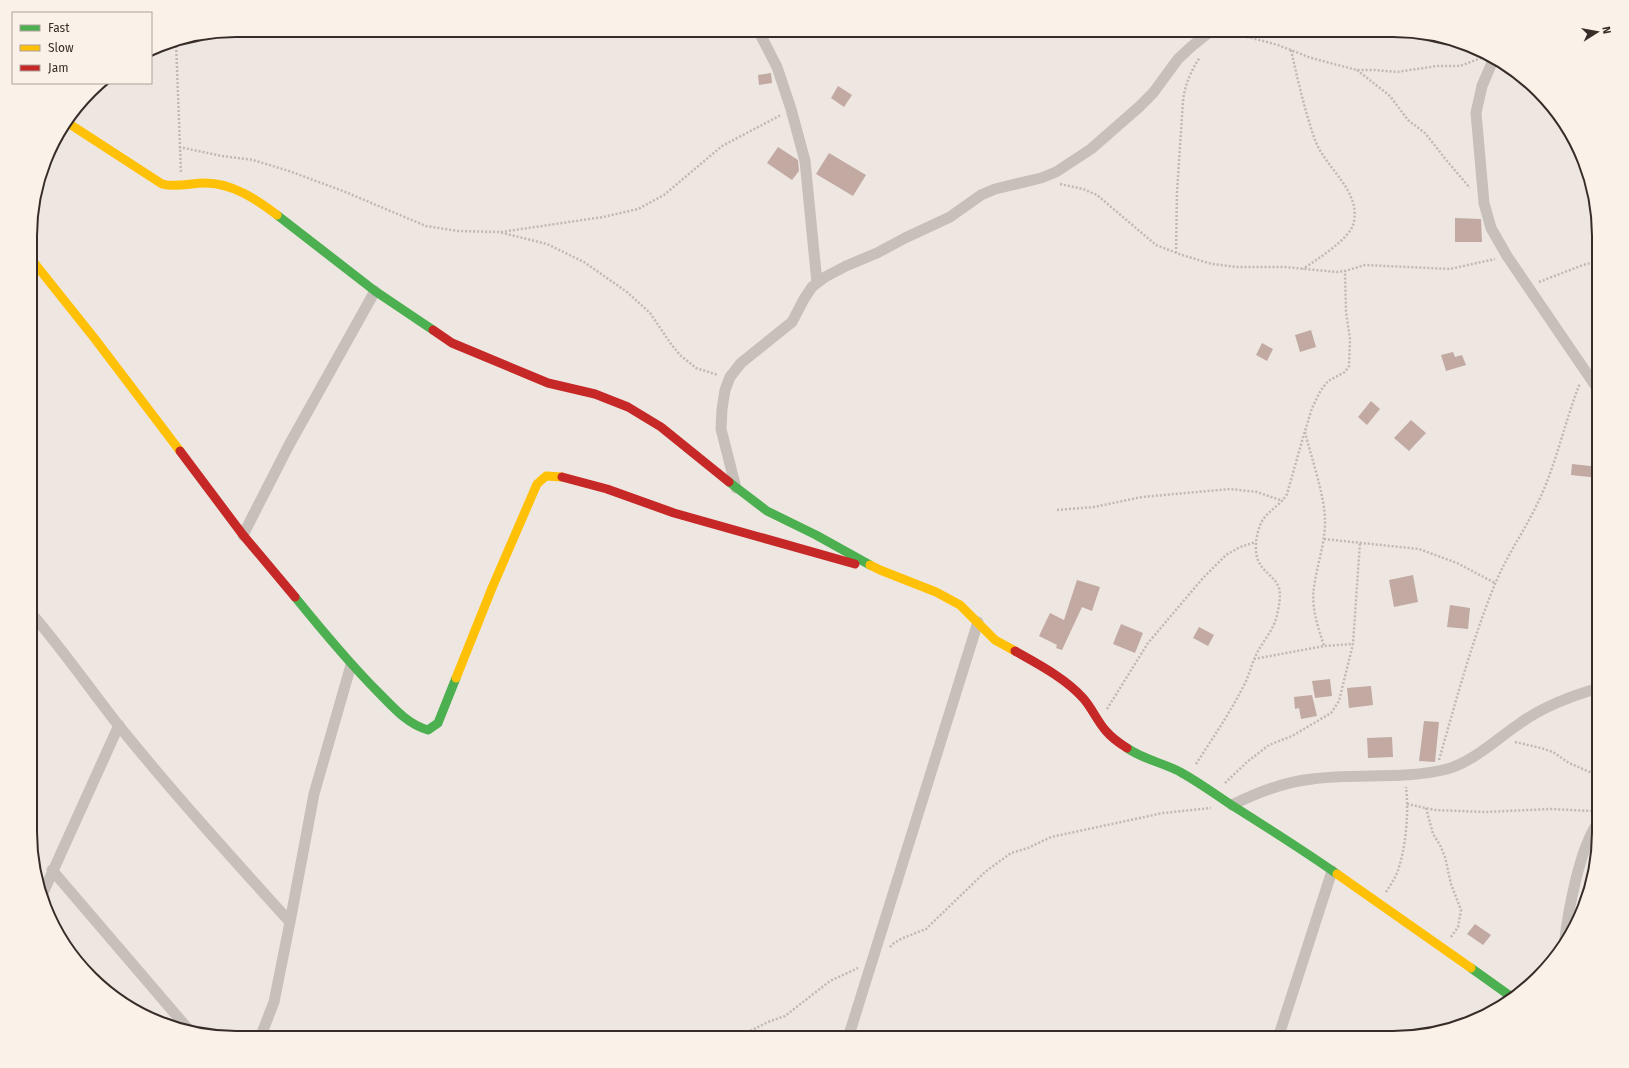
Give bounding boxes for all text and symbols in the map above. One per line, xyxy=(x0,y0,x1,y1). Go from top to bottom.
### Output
legend xyxy=(12,12,152,84)
north arrow xyxy=(1577,12,1617,52)
text: Fast xyxy=(48,21,70,35)
text: N xyxy=(1599,25,1613,35)
text: Slow xyxy=(48,41,74,55)
text: Jam xyxy=(48,61,68,75)

